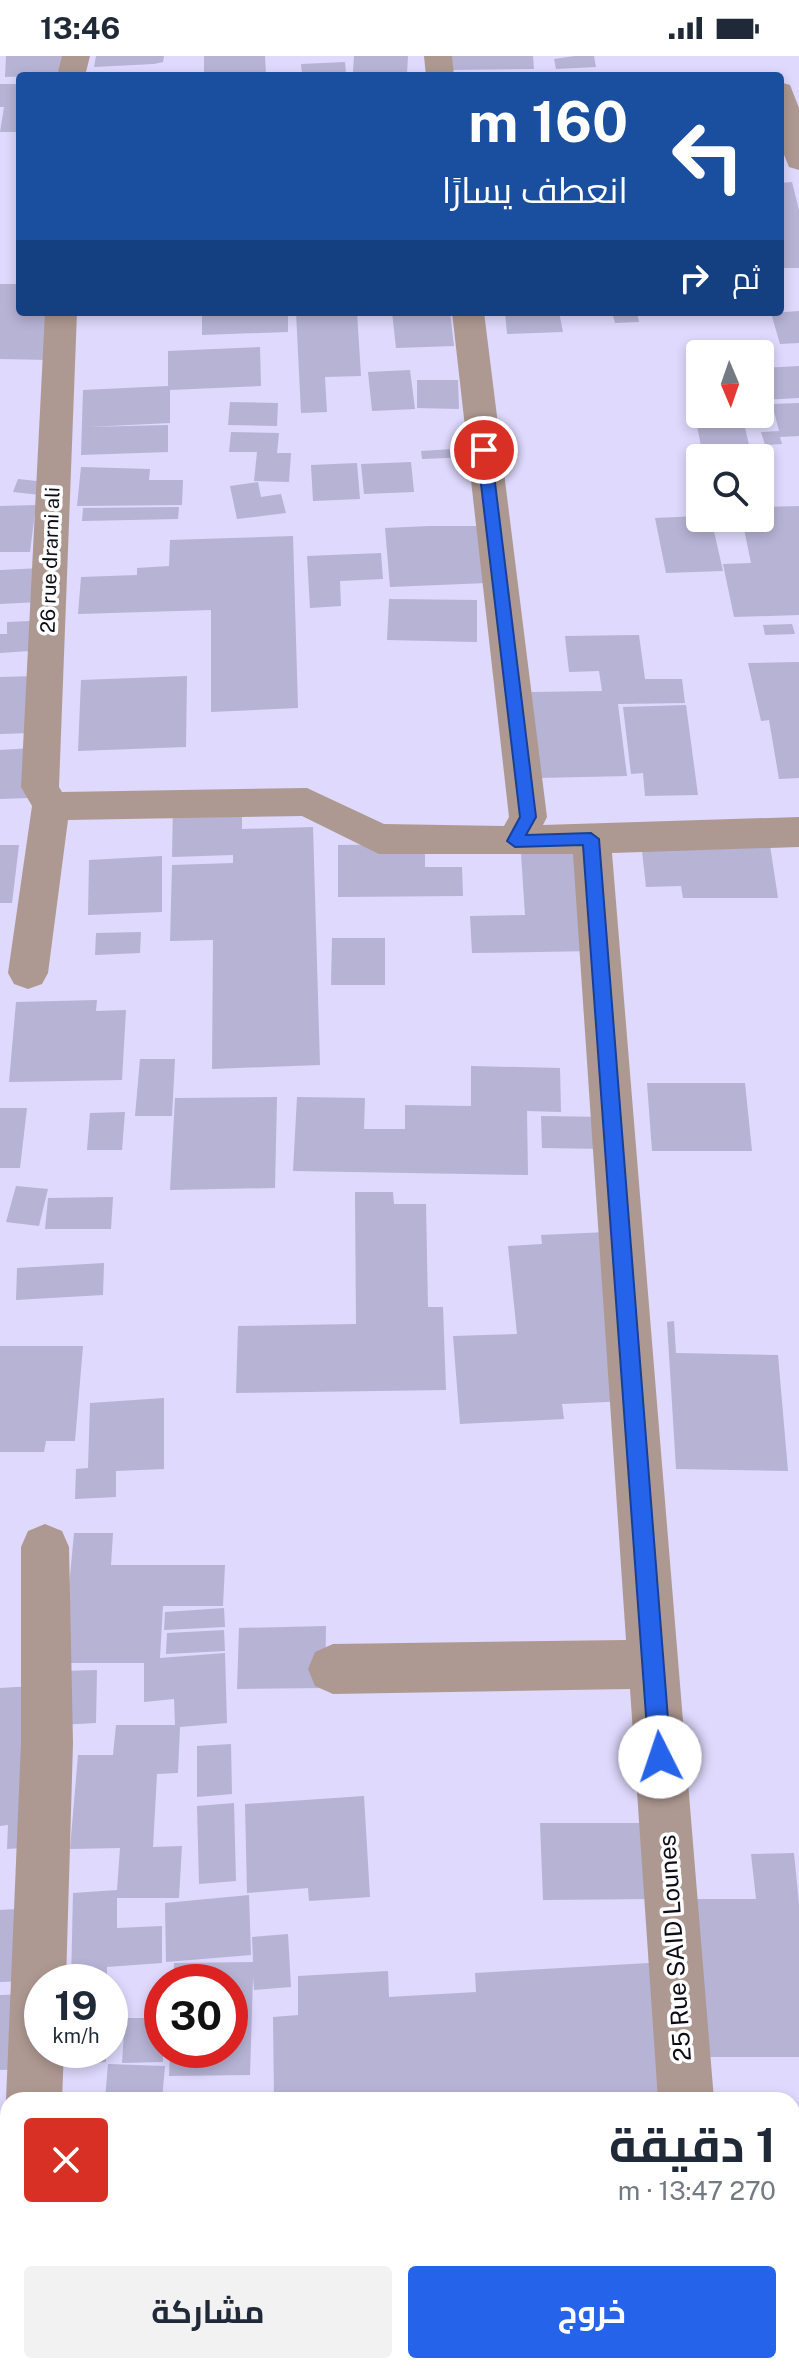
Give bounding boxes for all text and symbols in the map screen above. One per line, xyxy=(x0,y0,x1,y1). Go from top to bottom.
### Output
text: 13:46 xyxy=(40,10,120,46)
text: 160 m xyxy=(468,89,628,155)
icon: left xyxy=(656,104,760,208)
text: انعطف يسارًا xyxy=(442,169,628,211)
icon: right xyxy=(672,256,716,300)
text: ثم xyxy=(732,260,760,296)
north arrow xyxy=(686,340,774,428)
map controls xyxy=(686,340,774,532)
pin xyxy=(450,416,518,484)
icon: arrive xyxy=(462,428,506,472)
button: search xyxy=(686,444,774,532)
street label: 26 rue drarni ali xyxy=(35,487,65,633)
position arrow xyxy=(618,1715,702,1799)
street label: 25 Rue SAID Lounes xyxy=(652,1834,696,2062)
speed limit sign: 30 xyxy=(144,1964,248,2068)
text: 19 xyxy=(54,1982,98,2029)
text: km/h xyxy=(52,2024,100,2048)
text: 1 دقيقة xyxy=(609,2116,776,2173)
button: close xyxy=(24,2118,108,2202)
text: 270 m · 13:47 xyxy=(618,2175,776,2206)
button: مشاركة xyxy=(24,2266,392,2358)
button: خروج xyxy=(408,2266,776,2358)

